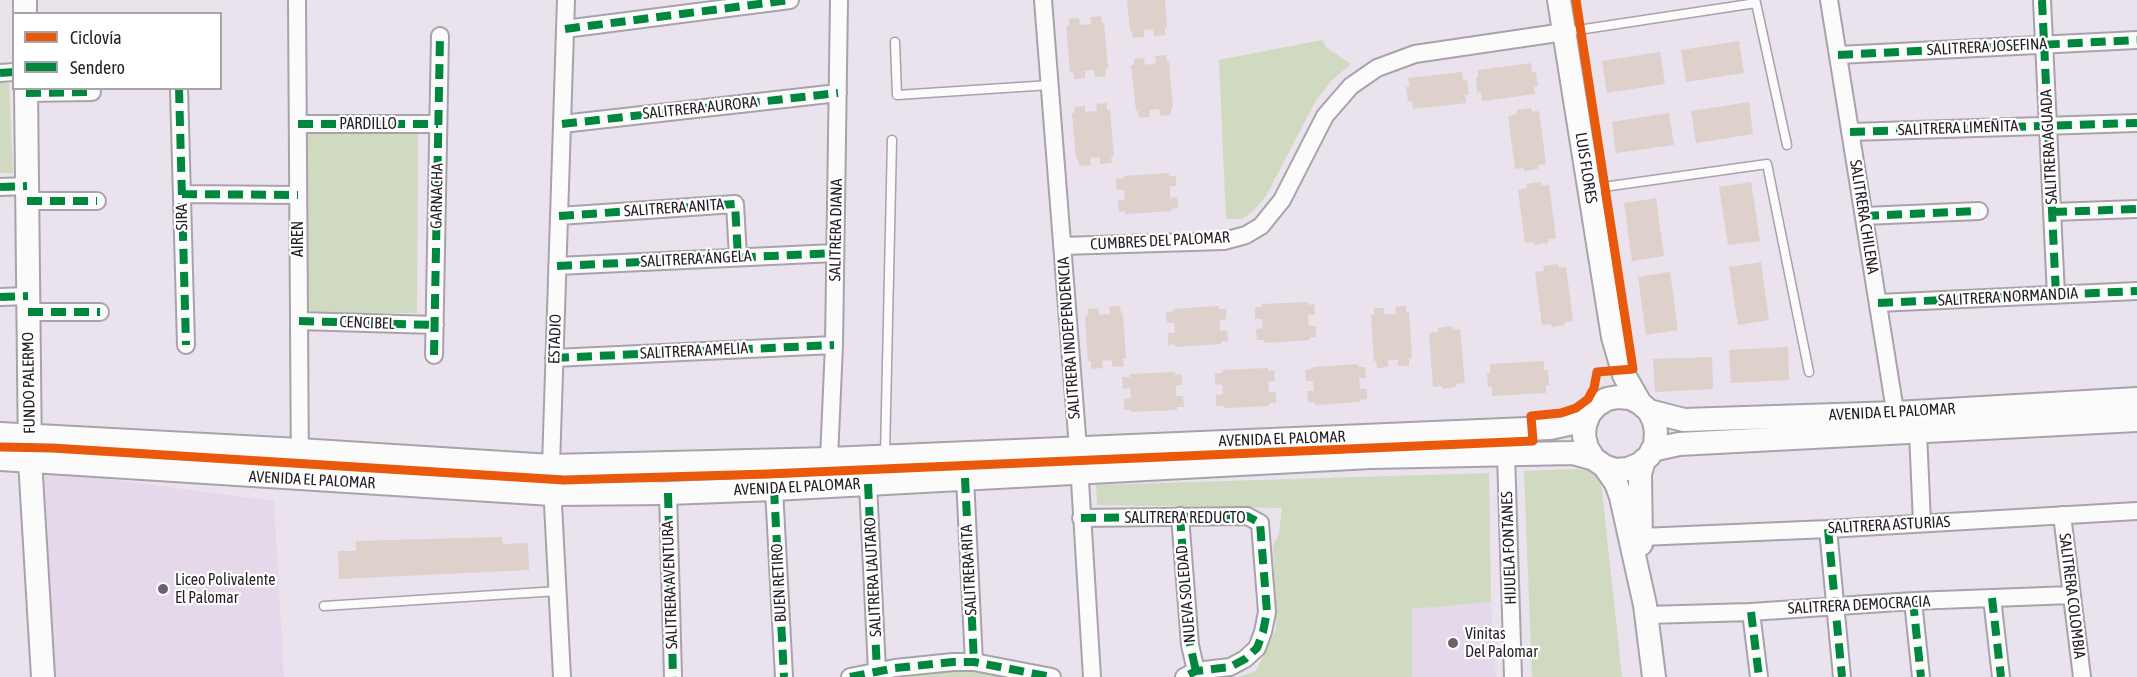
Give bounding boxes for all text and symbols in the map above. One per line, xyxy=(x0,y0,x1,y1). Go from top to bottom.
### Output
legend xyxy=(12,12,222,90)
text: Ciclovía xyxy=(70,27,122,48)
street label: SALITRERA JOSEFINA xyxy=(1926,34,2048,60)
text: Sendero xyxy=(70,57,125,78)
street label: SALITRERA AGUADA xyxy=(2036,89,2062,205)
street label: SALITRERA AURORA xyxy=(642,92,758,124)
street label: PARDILLO xyxy=(339,114,397,134)
street label: SALITRERA LIMEÑITA xyxy=(1898,116,2018,140)
street label: LUIS FLORES xyxy=(1571,131,1601,205)
street label: SALITRERA CHILENA xyxy=(1845,158,1883,276)
street label: GARNACHA xyxy=(427,163,447,229)
street label: SALITRERA DIANA xyxy=(826,178,846,282)
street label: SALITRERA ANITA xyxy=(623,195,725,221)
street label: SIRA xyxy=(172,204,192,230)
street label: AIREN xyxy=(288,221,308,257)
street label: CUMBRES DEL PALOMAR xyxy=(1090,228,1230,254)
street label: SALITRERA ÁNGELA xyxy=(640,247,752,271)
street label: SALITRERA INDEPENDENCIA xyxy=(1054,256,1084,420)
street label: SALITRERA NORMANDIA xyxy=(1937,284,2079,310)
street label: CENCIBEL xyxy=(339,312,395,334)
street label: ESTADIO xyxy=(545,314,565,364)
street label: FUNDO PALERMO xyxy=(19,332,39,434)
street label: SALITRERA AMELIA xyxy=(639,339,749,363)
street label: AVENIDA EL PALOMAR xyxy=(1828,399,1956,425)
street label: AVENIDA EL PALOMAR xyxy=(1218,427,1346,451)
street label: AVENIDA EL PALOMAR xyxy=(248,467,376,493)
street label: AVENIDA EL PALOMAR xyxy=(733,474,861,500)
street label: HIJUELA FONTANES xyxy=(1497,491,1521,605)
street label: SALITRERA REDUCTO xyxy=(1124,508,1246,528)
street label: SALITRERA ASTURIAS xyxy=(1827,512,1951,538)
street label: SALITRERA LAUTARO xyxy=(860,517,886,637)
street label: SALITRERA AVENTURA xyxy=(658,520,682,650)
street label: SALITRERA RITA xyxy=(957,524,981,616)
street label: SALITRERA COLOMBIA xyxy=(2055,532,2089,660)
street label: BUEN RETIRO xyxy=(767,543,791,623)
street label: NUEVA SOLEDAD xyxy=(1172,544,1200,644)
place label: Liceo Polivalente El Palomar xyxy=(175,570,275,608)
marker: Liceo Polivalente El Palomar xyxy=(156,582,170,596)
street label: SALITRERA DEMOCRACIA xyxy=(1787,592,1931,618)
place label: Vinitas Del Palomar xyxy=(1465,624,1538,662)
marker: Vinitas Del Palomar xyxy=(1446,636,1460,650)

